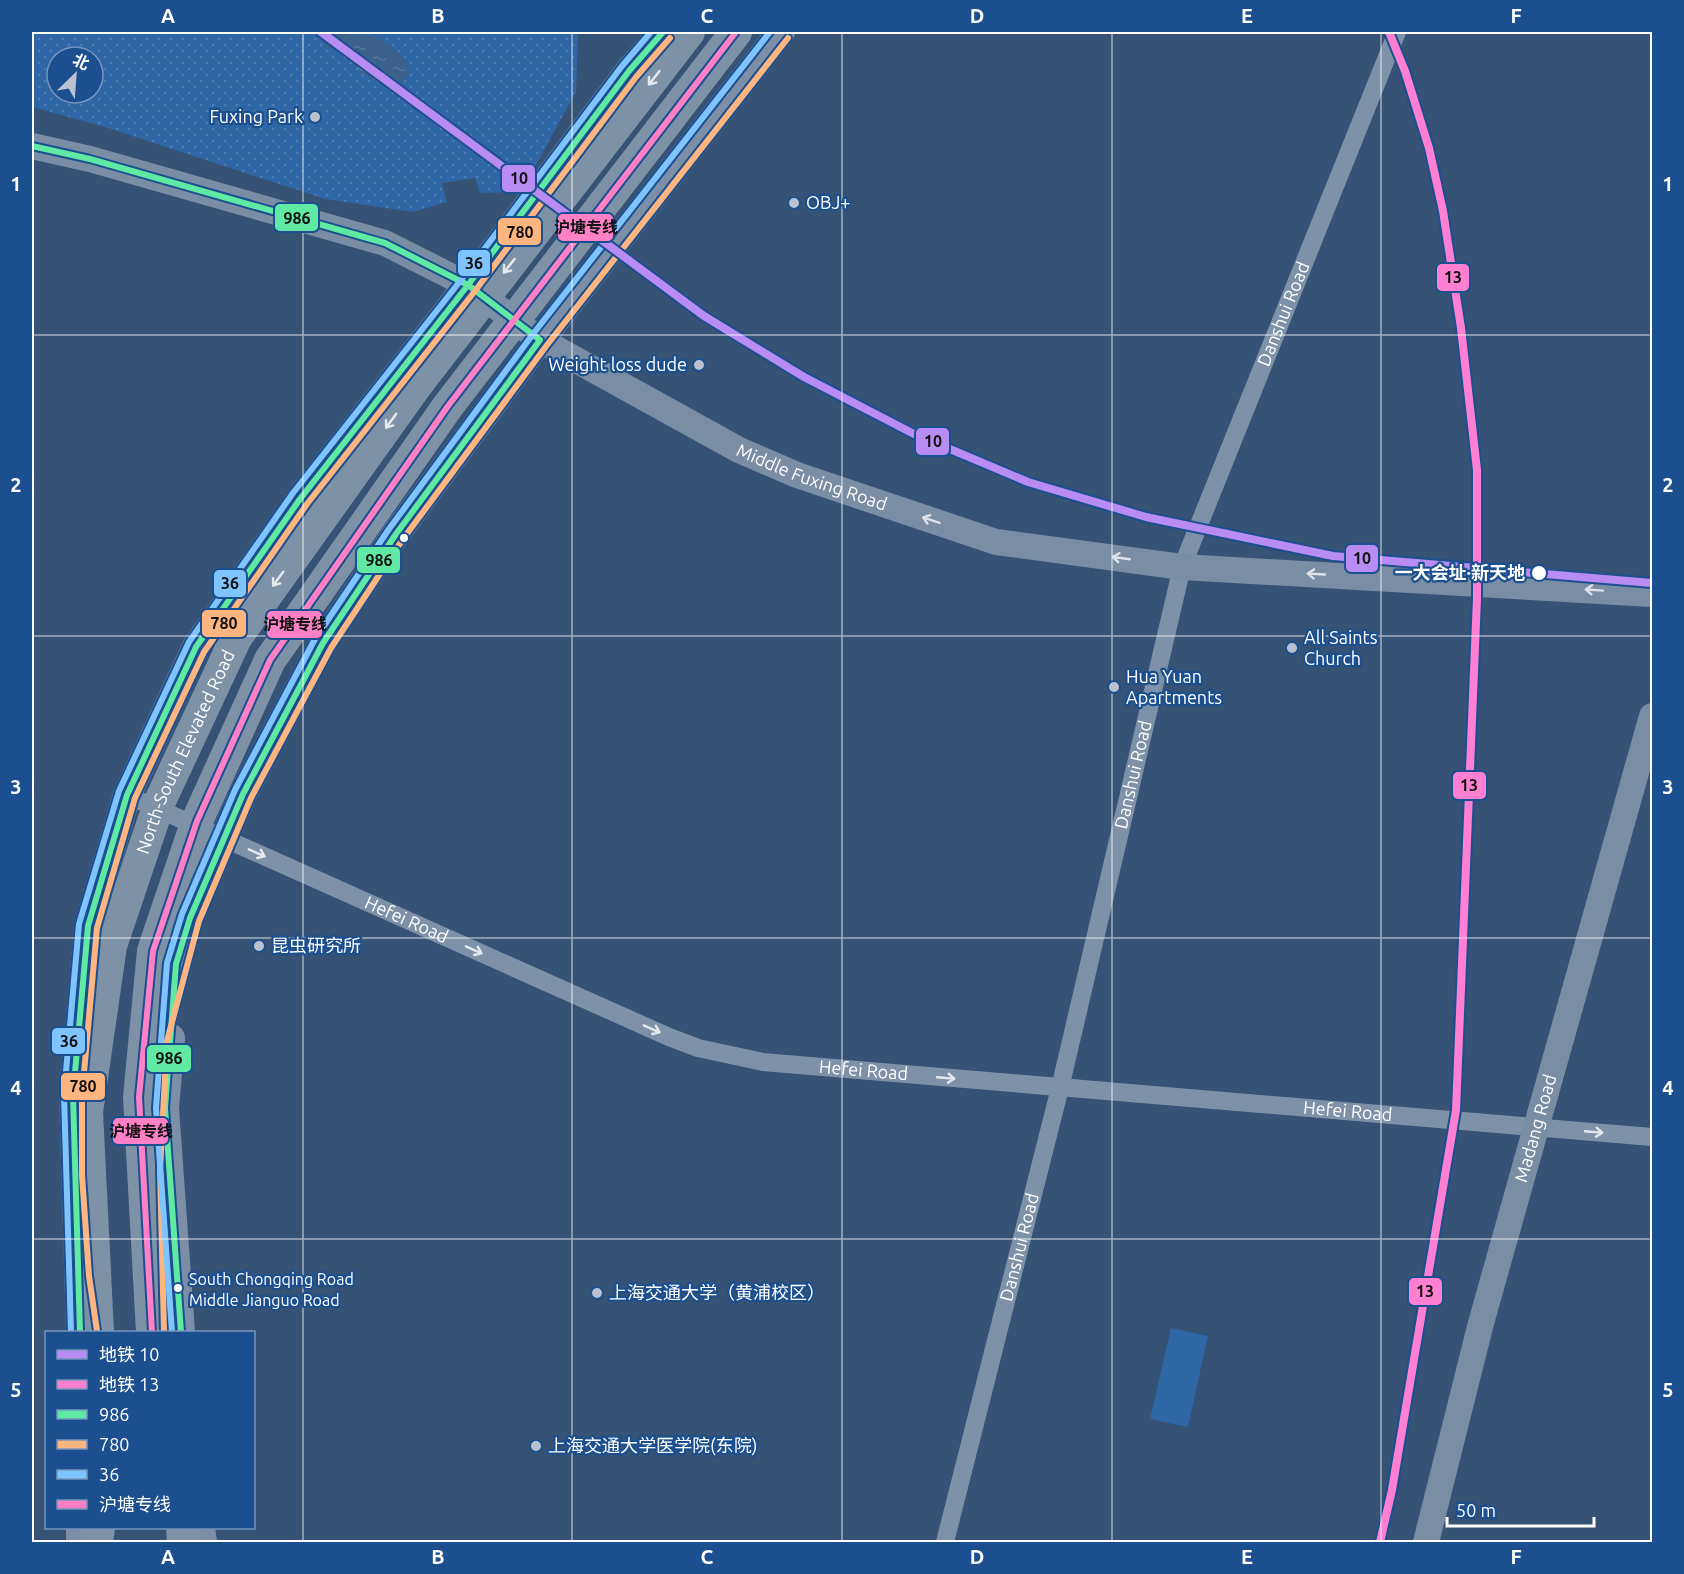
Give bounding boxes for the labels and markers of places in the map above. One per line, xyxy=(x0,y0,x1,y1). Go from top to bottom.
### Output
place label: Fuxing Park xyxy=(210,106,303,126)
marker: Fuxing Park xyxy=(308,110,322,124)
place label: OBJ+ xyxy=(806,192,850,212)
marker: OBJ+ xyxy=(787,196,801,210)
place label: Weight loss dude xyxy=(548,354,687,374)
marker: Weight loss dude xyxy=(692,358,706,372)
unlabelled marker xyxy=(398,532,410,544)
place label: 一大会址·新天地 xyxy=(1395,562,1525,582)
marker: 一大会址·新天地 xyxy=(1530,564,1548,582)
place label: All Saints Church xyxy=(1304,627,1378,668)
marker: All Saints Church xyxy=(1285,641,1299,655)
place label: Hua Yuan Apartments xyxy=(1126,666,1222,707)
marker: Hua Yuan Apartments xyxy=(1107,680,1121,694)
place label: 昆虫研究所 xyxy=(271,935,361,955)
marker: 昆虫研究所 xyxy=(252,939,266,953)
place label: South Chongqing Road Middle Jianguo Road xyxy=(189,1270,354,1309)
marker: South Chongqing Road Middle Jianguo Road xyxy=(172,1282,184,1294)
place label: 上海交通大学（黄浦校区） xyxy=(609,1282,825,1302)
marker: 上海交通大学（黄浦校区） xyxy=(590,1286,604,1300)
place label: 上海交通大学医学院(东院) xyxy=(548,1435,757,1456)
marker: 上海交通大学医学院(东院) xyxy=(529,1439,543,1453)

